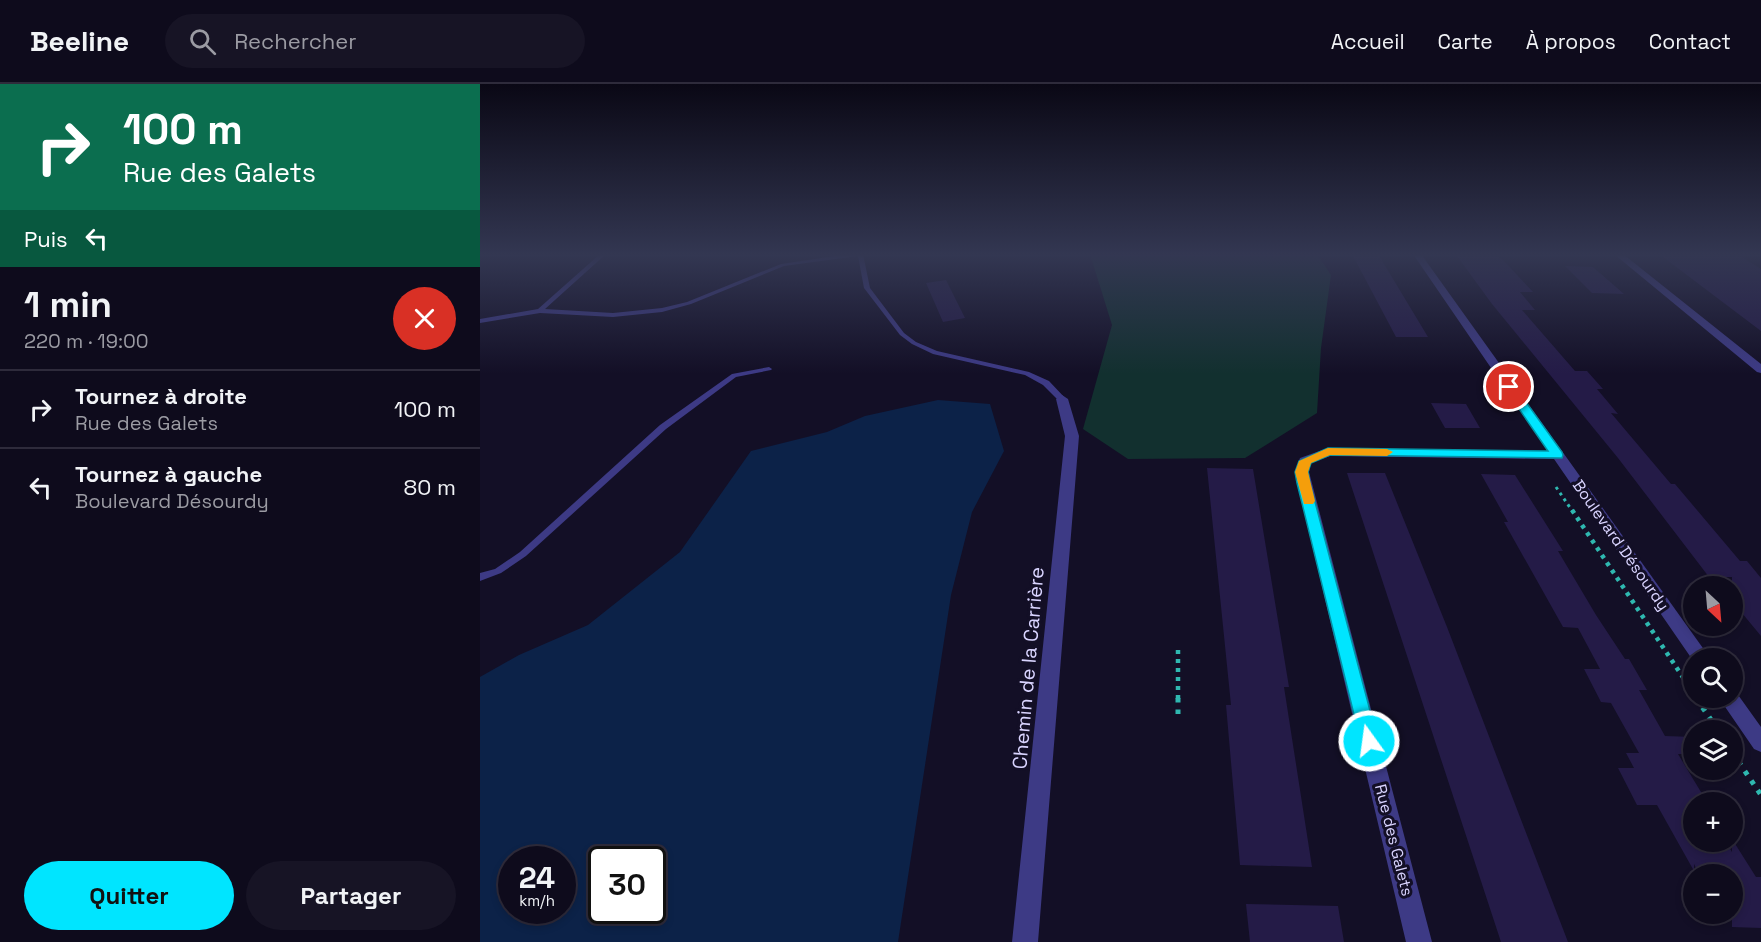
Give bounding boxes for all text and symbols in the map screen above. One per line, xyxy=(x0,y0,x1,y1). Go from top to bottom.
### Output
search box xyxy=(165,14,585,68)
text: Beeline xyxy=(30,23,129,59)
icon: search xyxy=(186,25,219,58)
text: Rechercher xyxy=(234,27,357,55)
text: Accueil xyxy=(1331,28,1405,55)
text: Carte xyxy=(1438,28,1493,55)
text: À propos xyxy=(1526,28,1616,55)
text: Contact xyxy=(1649,28,1731,55)
text: 100 m xyxy=(123,103,243,156)
icon: right xyxy=(24,108,102,186)
text: Rue des Galets xyxy=(123,155,316,190)
icon: left xyxy=(80,222,113,255)
text: Puis xyxy=(24,225,68,253)
text: 1 min xyxy=(24,282,112,328)
button: close xyxy=(393,287,456,350)
text: 220 m · 19:00 xyxy=(24,328,149,354)
pin xyxy=(1483,361,1534,412)
icon: arrive xyxy=(1492,370,1525,403)
text: Tournez à droite xyxy=(75,382,247,410)
icon: right xyxy=(24,393,57,426)
text: 100 m xyxy=(394,395,456,423)
text: Rue des Galets xyxy=(75,410,218,436)
text: Tournez à gauche xyxy=(75,460,262,488)
icon: left xyxy=(24,471,57,504)
text: 80 m xyxy=(404,473,456,501)
street label: Boulevard Désourdy xyxy=(1568,475,1674,615)
text: Boulevard Désourdy xyxy=(75,488,269,514)
street label: Chemin de la Carrière xyxy=(1006,566,1050,770)
north arrow xyxy=(1683,576,1743,636)
map controls xyxy=(1683,576,1743,924)
button: search xyxy=(1683,648,1743,708)
position arrow xyxy=(1337,709,1401,773)
button: layers xyxy=(1683,720,1743,780)
street label: Rue des Galets xyxy=(1370,782,1418,898)
button: + xyxy=(1683,792,1743,852)
speed limit sign: 30 xyxy=(588,846,666,924)
text: 24 xyxy=(519,858,555,897)
button: Quitter xyxy=(24,861,234,930)
button: Partager xyxy=(246,861,456,930)
button: − xyxy=(1683,864,1743,924)
text: km/h xyxy=(519,891,555,910)

